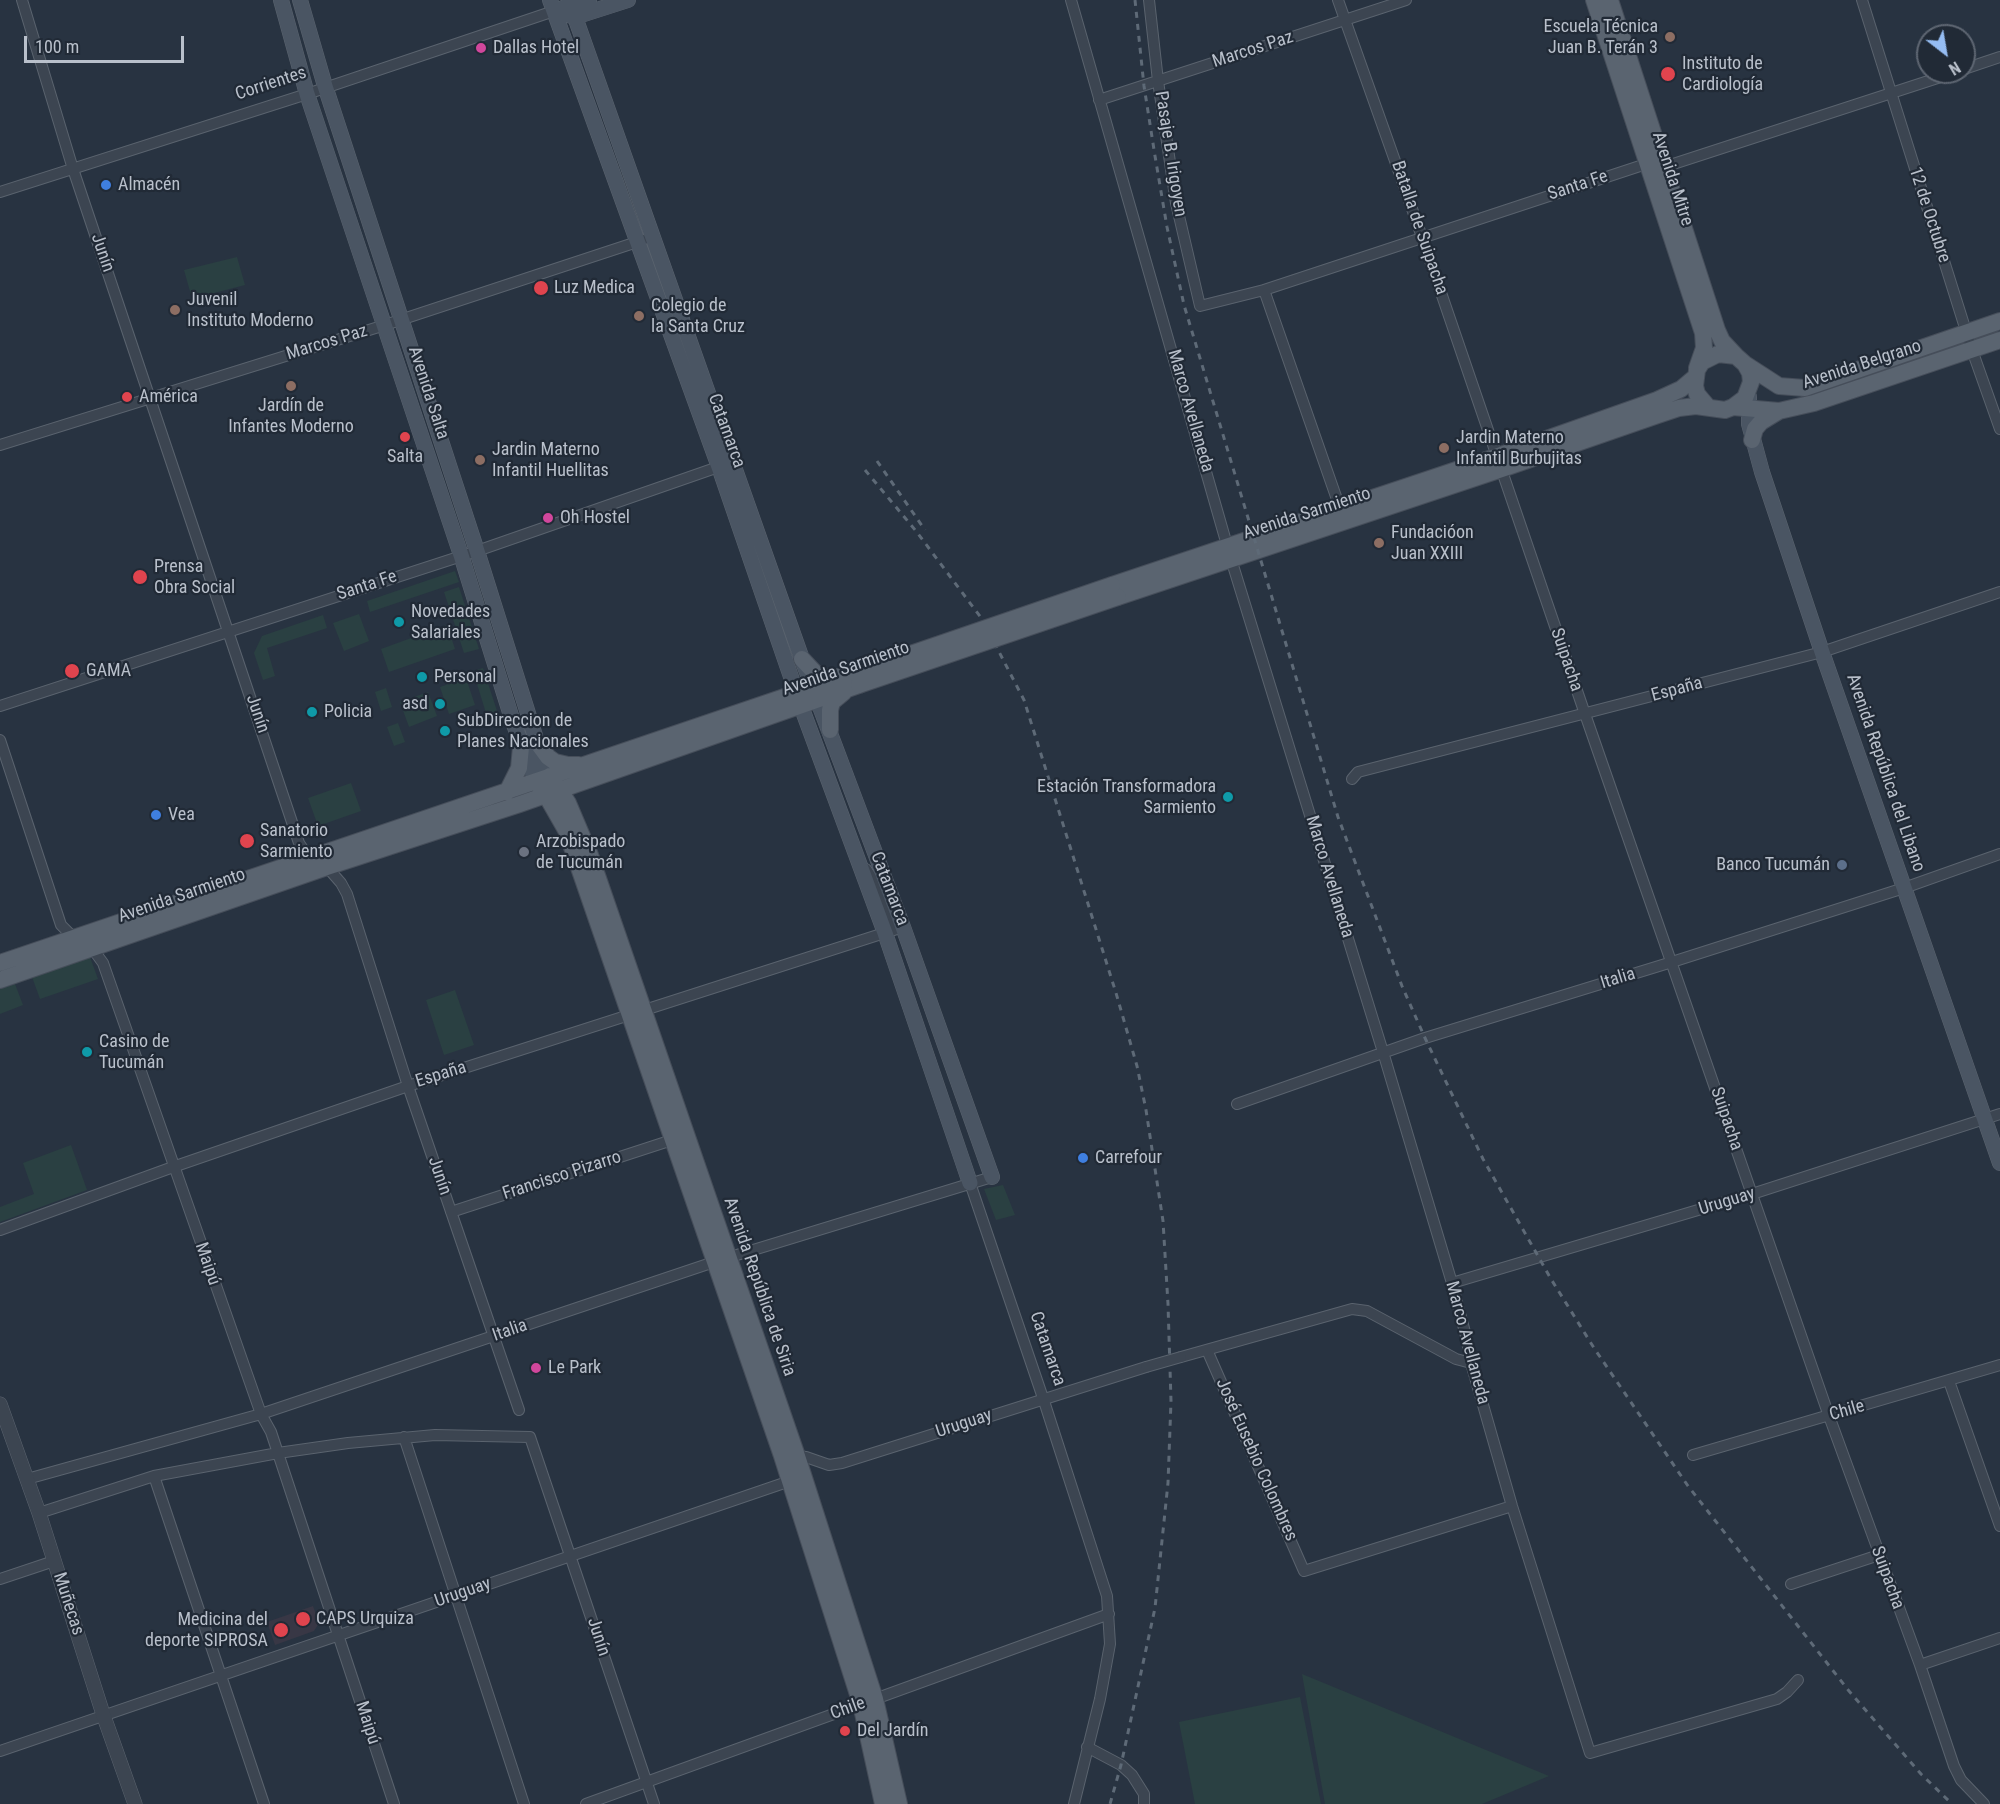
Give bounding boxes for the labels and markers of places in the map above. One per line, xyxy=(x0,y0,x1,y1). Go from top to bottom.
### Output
place label: Escuela Técnica Juan B. Terán 3 xyxy=(1543,16,1658,58)
marker: Escuela Técnica Juan B. Terán 3 xyxy=(1663,30,1677,44)
place label: Dallas Hotel xyxy=(493,37,579,59)
marker: Dallas Hotel xyxy=(474,41,488,55)
place label: Instituto de Cardiología xyxy=(1682,53,1763,96)
marker: Instituto de Cardiología xyxy=(1659,65,1677,83)
place label: Almacén xyxy=(118,174,180,196)
marker: Almacén xyxy=(99,178,113,192)
place label: Luz Medica xyxy=(554,277,635,299)
marker: Luz Medica xyxy=(532,279,550,297)
place label: Juvenil Instituto Moderno xyxy=(187,289,313,332)
place label: Colegio de la Santa Cruz xyxy=(651,295,745,338)
marker: Juvenil Instituto Moderno xyxy=(168,303,182,317)
marker: Colegio de la Santa Cruz xyxy=(632,309,646,323)
marker: Jardín de Infantes Moderno xyxy=(284,379,298,393)
place label: América xyxy=(139,386,198,408)
marker: América xyxy=(120,390,134,404)
place label: Jardín de Infantes Moderno xyxy=(228,395,354,438)
place label: Jardin Materno Infantil Burbujitas xyxy=(1456,427,1582,470)
marker: Salta xyxy=(398,430,412,444)
place label: Jardin Materno Infantil Huellitas xyxy=(492,439,609,482)
marker: Jardin Materno Infantil Burbujitas xyxy=(1437,441,1451,455)
place label: Salta xyxy=(387,446,423,468)
marker: Jardin Materno Infantil Huellitas xyxy=(473,453,487,467)
place label: Oh Hostel xyxy=(560,507,630,529)
marker: Oh Hostel xyxy=(541,511,555,525)
place label: Fundacióon Juan XXIII xyxy=(1391,522,1474,564)
marker: Fundacióon Juan XXIII xyxy=(1372,536,1386,550)
place label: Prensa Obra Social xyxy=(154,556,235,598)
marker: Prensa Obra Social xyxy=(131,568,149,586)
place label: Novedades Salariales xyxy=(411,601,490,644)
marker: Novedades Salariales xyxy=(392,615,406,629)
place label: GAMA xyxy=(86,660,131,682)
marker: GAMA xyxy=(63,662,81,680)
place label: Personal xyxy=(434,666,496,688)
marker: Personal xyxy=(415,670,429,684)
place label: asd xyxy=(402,693,428,715)
marker: asd xyxy=(433,697,447,711)
place label: Policia xyxy=(324,701,372,723)
marker: Policia xyxy=(305,705,319,719)
place label: SubDireccion de Planes Nacionales xyxy=(457,710,589,752)
marker: SubDireccion de Planes Nacionales xyxy=(438,724,452,738)
place label: Estación Transformadora Sarmiento xyxy=(1037,776,1216,818)
marker: Estación Transformadora Sarmiento xyxy=(1221,790,1235,804)
place label: Vea xyxy=(168,804,195,826)
marker: Vea xyxy=(149,808,163,822)
place label: Sanatorio Sarmiento xyxy=(260,820,332,862)
place label: Arzobispado de Tucumán xyxy=(536,831,625,874)
marker: Sanatorio Sarmiento xyxy=(238,832,256,850)
marker: Arzobispado de Tucumán xyxy=(517,845,531,859)
place label: Banco Tucumán xyxy=(1716,854,1830,876)
marker: Banco Tucumán xyxy=(1835,858,1849,872)
place label: Casino de Tucumán xyxy=(99,1031,169,1074)
marker: Casino de Tucumán xyxy=(80,1045,94,1059)
place label: Carrefour xyxy=(1095,1147,1162,1169)
marker: Carrefour xyxy=(1076,1151,1090,1165)
place label: Le Park xyxy=(548,1357,601,1379)
marker: Le Park xyxy=(529,1361,543,1375)
place label: CAPS Urquiza xyxy=(316,1608,414,1630)
place label: Medicina del deporte SIPROSA xyxy=(145,1609,268,1652)
marker: CAPS Urquiza xyxy=(294,1610,312,1628)
marker: Medicina del deporte SIPROSA xyxy=(272,1621,290,1639)
place label: Del Jardín xyxy=(857,1720,928,1742)
marker: Del Jardín xyxy=(838,1724,852,1738)

